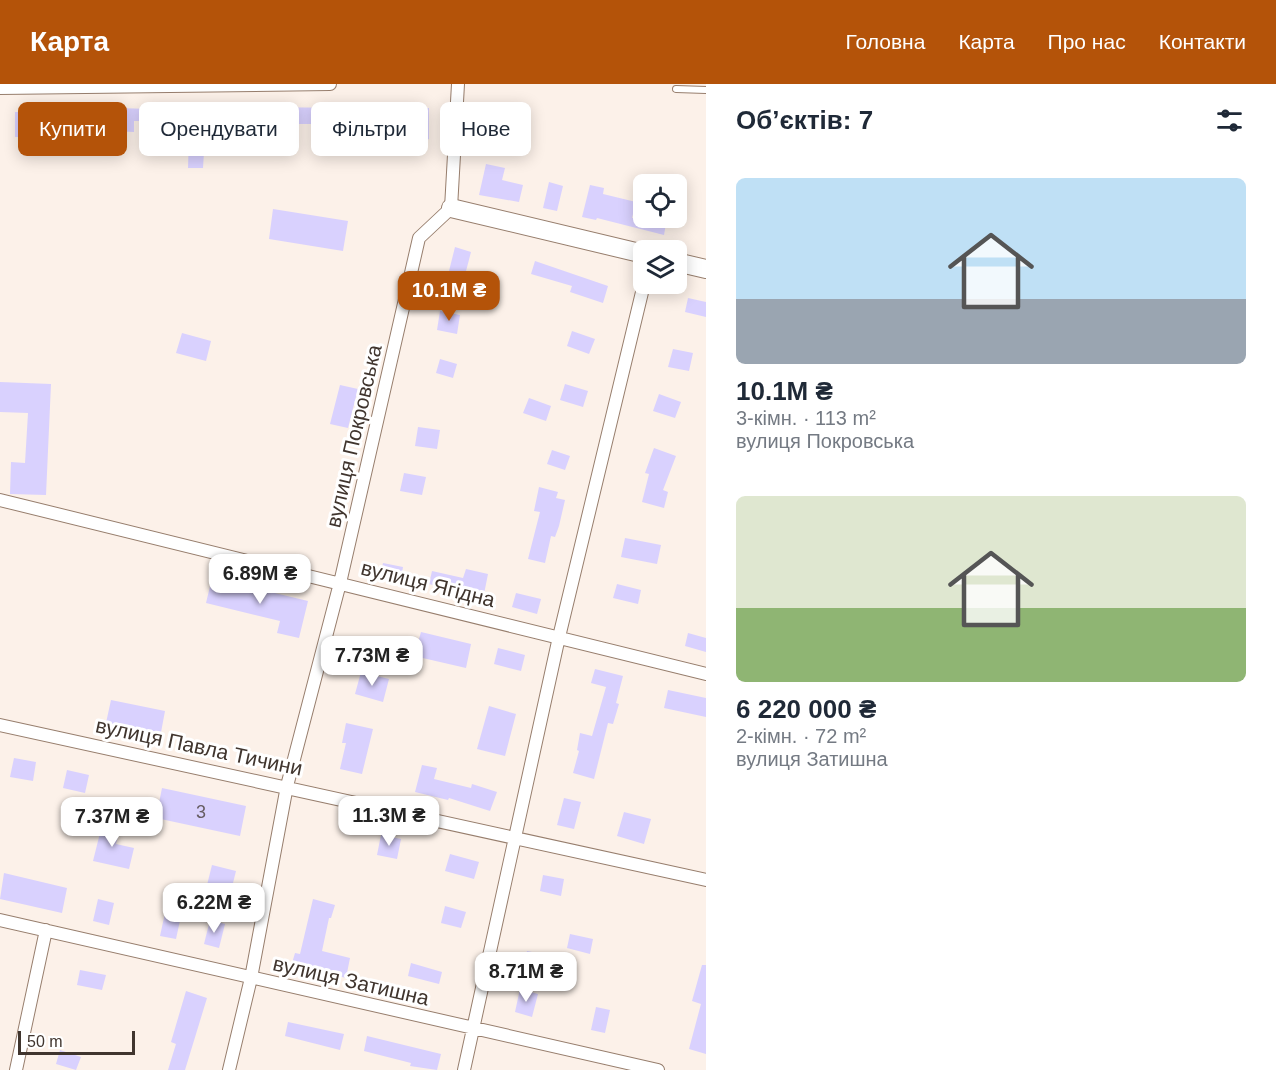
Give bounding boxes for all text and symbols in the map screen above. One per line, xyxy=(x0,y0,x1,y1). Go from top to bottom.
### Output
text: Карта xyxy=(30,26,109,57)
text: Головна xyxy=(846,30,925,53)
text: Карта xyxy=(958,30,1015,53)
text: Про нас xyxy=(1048,30,1126,53)
text: Контакти xyxy=(1159,30,1246,53)
chip: Купити xyxy=(18,102,127,156)
chip: Орендувати xyxy=(139,102,299,156)
chip: Фільтри xyxy=(311,102,428,156)
chip: Нове xyxy=(440,102,531,156)
icon: filters xyxy=(1213,104,1246,137)
text: Об’єктів: 7 xyxy=(736,105,873,135)
map controls xyxy=(633,174,687,294)
button: locate xyxy=(633,174,687,228)
icon: home xyxy=(937,217,1045,325)
button: layers xyxy=(633,240,687,294)
pin: 10.1M ₴ xyxy=(394,271,504,322)
text: 10.1M ₴ xyxy=(412,279,486,301)
street label: вулиця Покровська xyxy=(321,342,386,530)
text: 10.1M ₴ xyxy=(736,376,833,406)
text: 3-кімн. · 113 m² xyxy=(736,407,876,429)
text: вулиця Покровська xyxy=(736,430,914,452)
icon: home xyxy=(937,535,1045,643)
pin: 6.89M ₴ xyxy=(205,554,315,605)
street label: вулиця Ягідна xyxy=(359,556,498,611)
text: 6.89M ₴ xyxy=(223,562,297,584)
pin: 7.73M ₴ xyxy=(317,636,427,687)
text: 7.73M ₴ xyxy=(335,644,409,666)
text: 6 220 000 ₴ xyxy=(736,694,876,724)
street label: вулиця Павла Тичини xyxy=(94,713,305,780)
text: 2-кімн. · 72 m² xyxy=(736,725,866,747)
text: вулиця Затишна xyxy=(736,748,888,770)
pin: 11.3M ₴ xyxy=(334,796,444,847)
pin: 7.37M ₴ xyxy=(57,797,167,848)
house number: 3 xyxy=(196,802,206,822)
text: 11.3M ₴ xyxy=(352,804,426,826)
text: 7.37M ₴ xyxy=(75,805,149,827)
pin: 6.22M ₴ xyxy=(159,883,269,934)
text: 6.22M ₴ xyxy=(177,891,251,913)
street label: вулиця Затишна xyxy=(271,951,432,1010)
pin: 8.71M ₴ xyxy=(471,952,581,1003)
text: 8.71M ₴ xyxy=(489,960,563,982)
scale bar xyxy=(18,1028,135,1056)
text: 50 m xyxy=(27,1033,63,1050)

